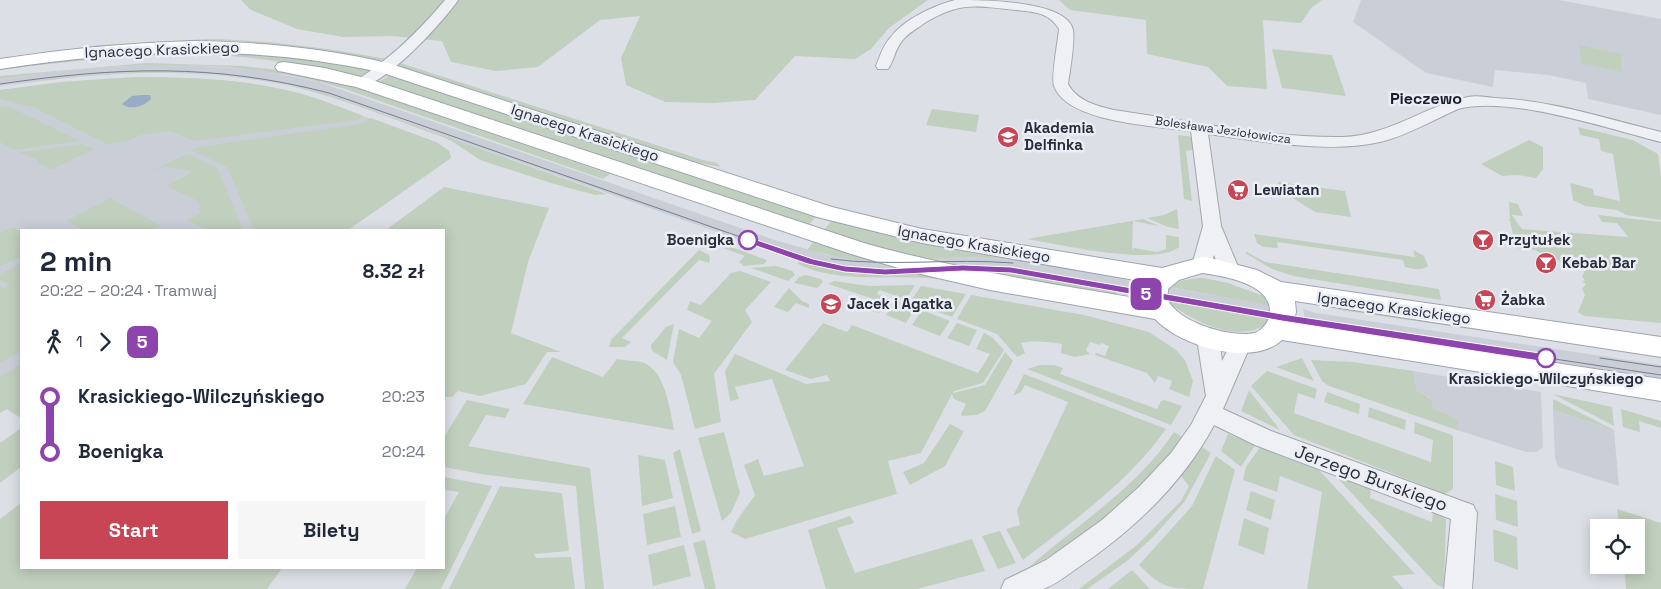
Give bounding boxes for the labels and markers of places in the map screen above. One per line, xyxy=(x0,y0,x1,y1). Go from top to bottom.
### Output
place label: Akademia Delfinka xyxy=(1024,118,1094,154)
school or university icon: Akademia Delfinka xyxy=(996,125,1020,149)
supermarket icon: Lewiatan xyxy=(1226,178,1250,202)
place label: Lewiatan xyxy=(1254,180,1319,199)
bar icon: Przytułek xyxy=(1471,228,1495,252)
place label: Boenigka xyxy=(666,230,734,249)
marker: Boenigka xyxy=(738,230,758,250)
place label: Przytułek xyxy=(1499,230,1571,249)
bar icon: Kebab Bar xyxy=(1534,251,1558,275)
place label: Kebab Bar xyxy=(1562,253,1636,272)
supermarket icon: Żabka xyxy=(1473,288,1497,312)
place label: Żabka xyxy=(1501,290,1545,309)
school or university icon: Jacek i Agatka xyxy=(819,292,843,316)
place label: Jacek i Agatka xyxy=(847,294,953,313)
marker: Krasickiego-Wilczyńskiego xyxy=(1536,348,1556,368)
place label: Krasickiego-Wilczyńskiego xyxy=(1449,369,1643,388)

